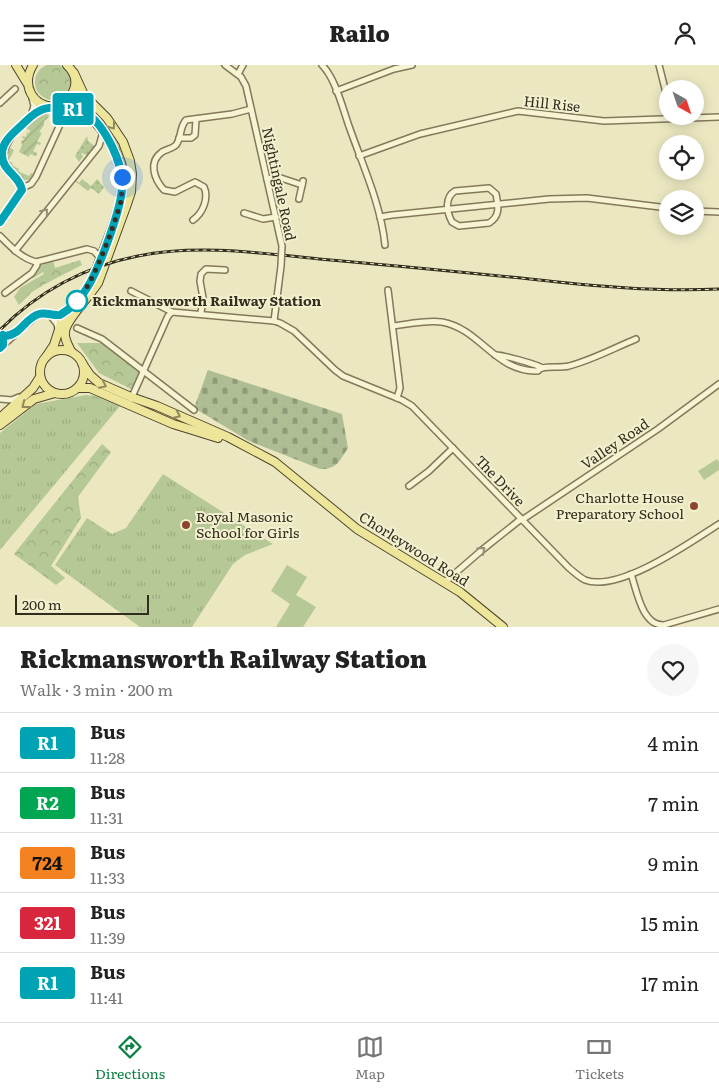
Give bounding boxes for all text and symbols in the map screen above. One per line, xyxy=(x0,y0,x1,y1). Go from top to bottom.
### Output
text: Railo xyxy=(329,16,390,49)
icon: menu xyxy=(20,19,48,47)
icon: person xyxy=(671,19,699,47)
north arrow xyxy=(659,80,704,125)
map controls xyxy=(659,80,704,235)
street label: Hill Rise xyxy=(523,90,581,116)
line badge: R1 xyxy=(50,93,96,125)
text: R1 xyxy=(63,95,83,122)
one-way arrow xyxy=(106,120,115,130)
street label: Nightingale Road xyxy=(258,125,302,243)
button: locate xyxy=(659,135,704,180)
your location xyxy=(110,165,135,190)
button: layers xyxy=(659,190,704,235)
one-way arrow xyxy=(39,209,48,218)
marker: Rickmansworth Railway Station xyxy=(66,290,88,312)
place label: Rickmansworth Railway Station xyxy=(92,290,322,310)
one-way arrow xyxy=(98,379,107,389)
one-way arrow xyxy=(22,399,31,408)
one-way arrow xyxy=(172,409,181,420)
street label: Valley Road xyxy=(576,413,653,473)
street label: The Drive xyxy=(471,450,530,510)
place label: Charlotte House Preparatory School xyxy=(556,487,684,523)
marker: Charlotte House Preparatory School xyxy=(688,500,700,512)
place label: Royal Masonic School for Girls xyxy=(196,506,299,542)
street label: Chorleywood Road xyxy=(356,506,474,590)
marker: Royal Masonic School for Girls xyxy=(180,519,192,531)
one-way arrow xyxy=(476,547,485,556)
scale bar xyxy=(15,592,149,615)
text: 200 m xyxy=(22,594,62,614)
text: Rickmansworth Railway Station xyxy=(20,640,427,675)
button: heart xyxy=(647,644,699,696)
text: Walk · 3 min · 200 m xyxy=(20,677,173,701)
text: Bus xyxy=(90,717,125,745)
text: R1 xyxy=(37,729,58,756)
text: 4 min xyxy=(647,729,699,757)
text: 11:28 xyxy=(90,745,125,769)
text: Bus xyxy=(90,777,125,805)
text: R2 xyxy=(36,789,59,816)
text: 7 min xyxy=(648,789,699,817)
text: 11:31 xyxy=(90,805,123,829)
text: Bus xyxy=(90,837,125,865)
text: 724 xyxy=(32,849,63,876)
text: 9 min xyxy=(648,849,699,877)
text: 11:33 xyxy=(90,865,125,889)
text: Bus xyxy=(90,897,125,925)
text: 321 xyxy=(34,909,61,936)
text: 15 min xyxy=(640,909,699,937)
text: 11:39 xyxy=(90,925,125,949)
text: Bus xyxy=(90,957,125,985)
text: R1 xyxy=(37,969,58,996)
text: 17 min xyxy=(641,969,699,997)
text: 11:41 xyxy=(90,985,123,1009)
tab: Directions xyxy=(95,1033,165,1083)
tab: Map xyxy=(355,1033,385,1083)
tab: Tickets xyxy=(575,1033,624,1083)

